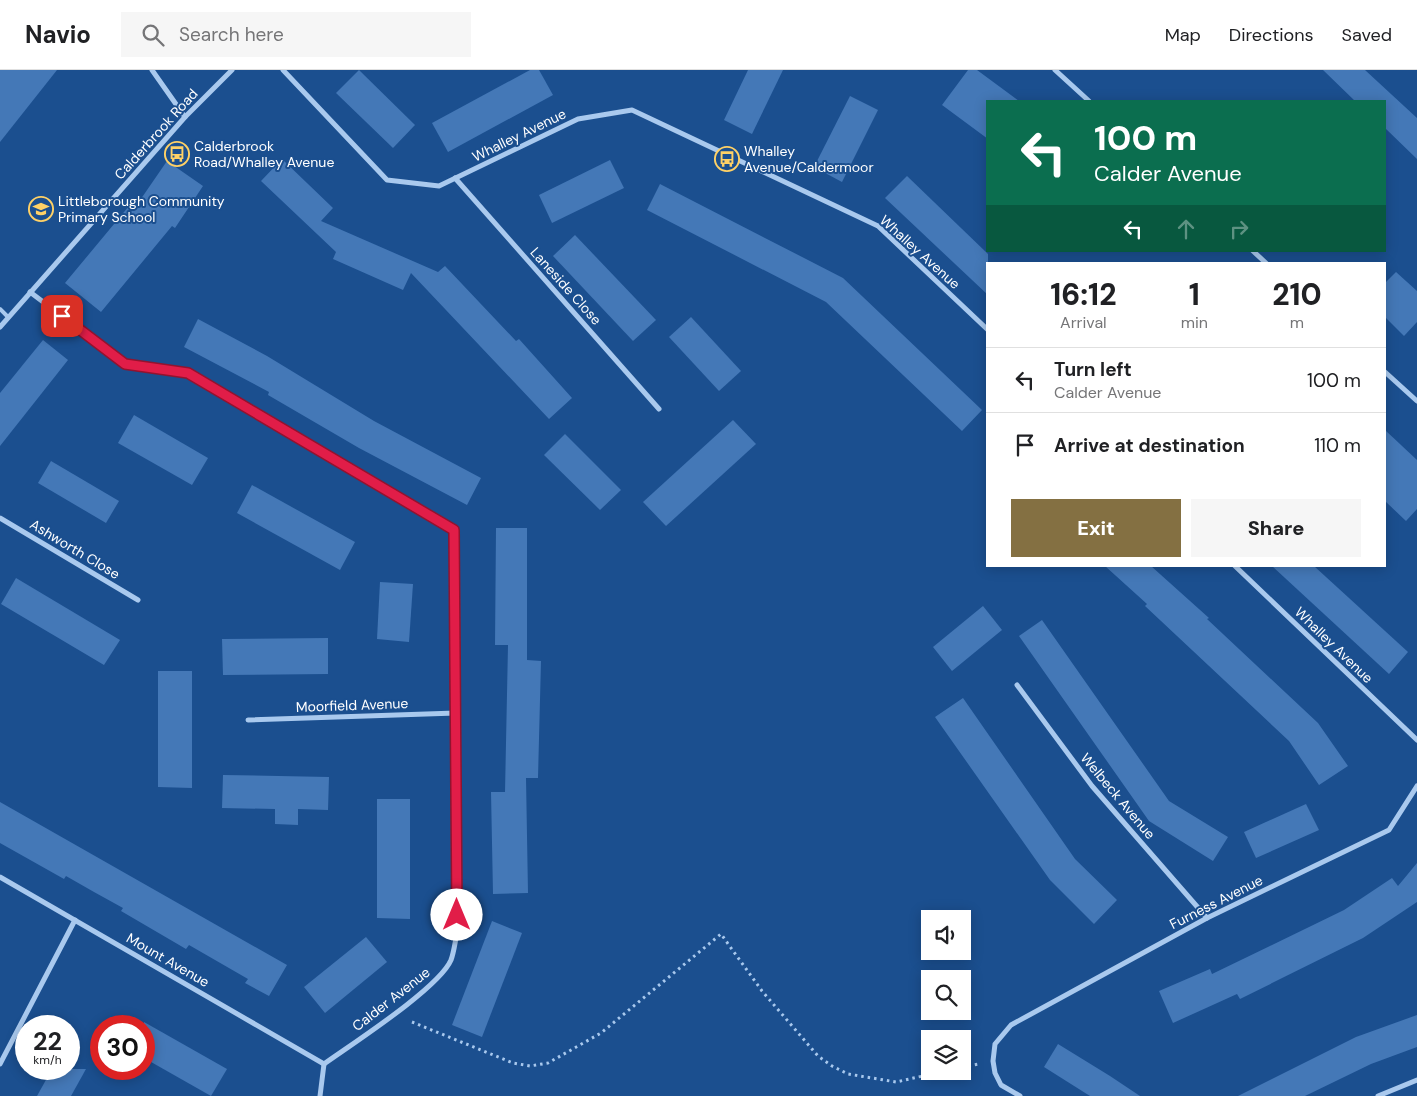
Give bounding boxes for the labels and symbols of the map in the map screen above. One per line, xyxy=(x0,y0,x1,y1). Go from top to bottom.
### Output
street label: Calderbrook Road xyxy=(110,85,202,183)
street label: Whalley Avenue xyxy=(469,104,569,165)
place label: Calderbrook Road/Whalley Avenue xyxy=(194,137,334,171)
bus stop icon: Calderbrook Road/Whalley Avenue xyxy=(164,141,190,167)
place label: Whalley Avenue/Caldermoor xyxy=(744,142,874,176)
bus stop icon: Whalley Avenue/Caldermoor xyxy=(714,146,740,172)
place label: Littleborough Community Primary School xyxy=(58,192,225,226)
school or university icon: Littleborough Community Primary School xyxy=(28,196,54,222)
street label: Whalley Avenue xyxy=(876,211,964,293)
street label: Laneside Close xyxy=(526,243,606,329)
pin xyxy=(41,295,83,337)
street label: Ashworth Close xyxy=(27,515,123,583)
street label: Whalley Avenue xyxy=(1291,603,1377,687)
street label: Moorfield Avenue xyxy=(295,694,409,716)
street label: Welbeck Avenue xyxy=(1077,749,1159,843)
street label: Furness Avenue xyxy=(1166,871,1266,933)
position arrow xyxy=(430,888,482,940)
street label: Mount Avenue xyxy=(123,929,213,991)
street label: Calder Avenue xyxy=(348,963,434,1035)
speed limit sign: 30 xyxy=(90,1015,155,1080)

